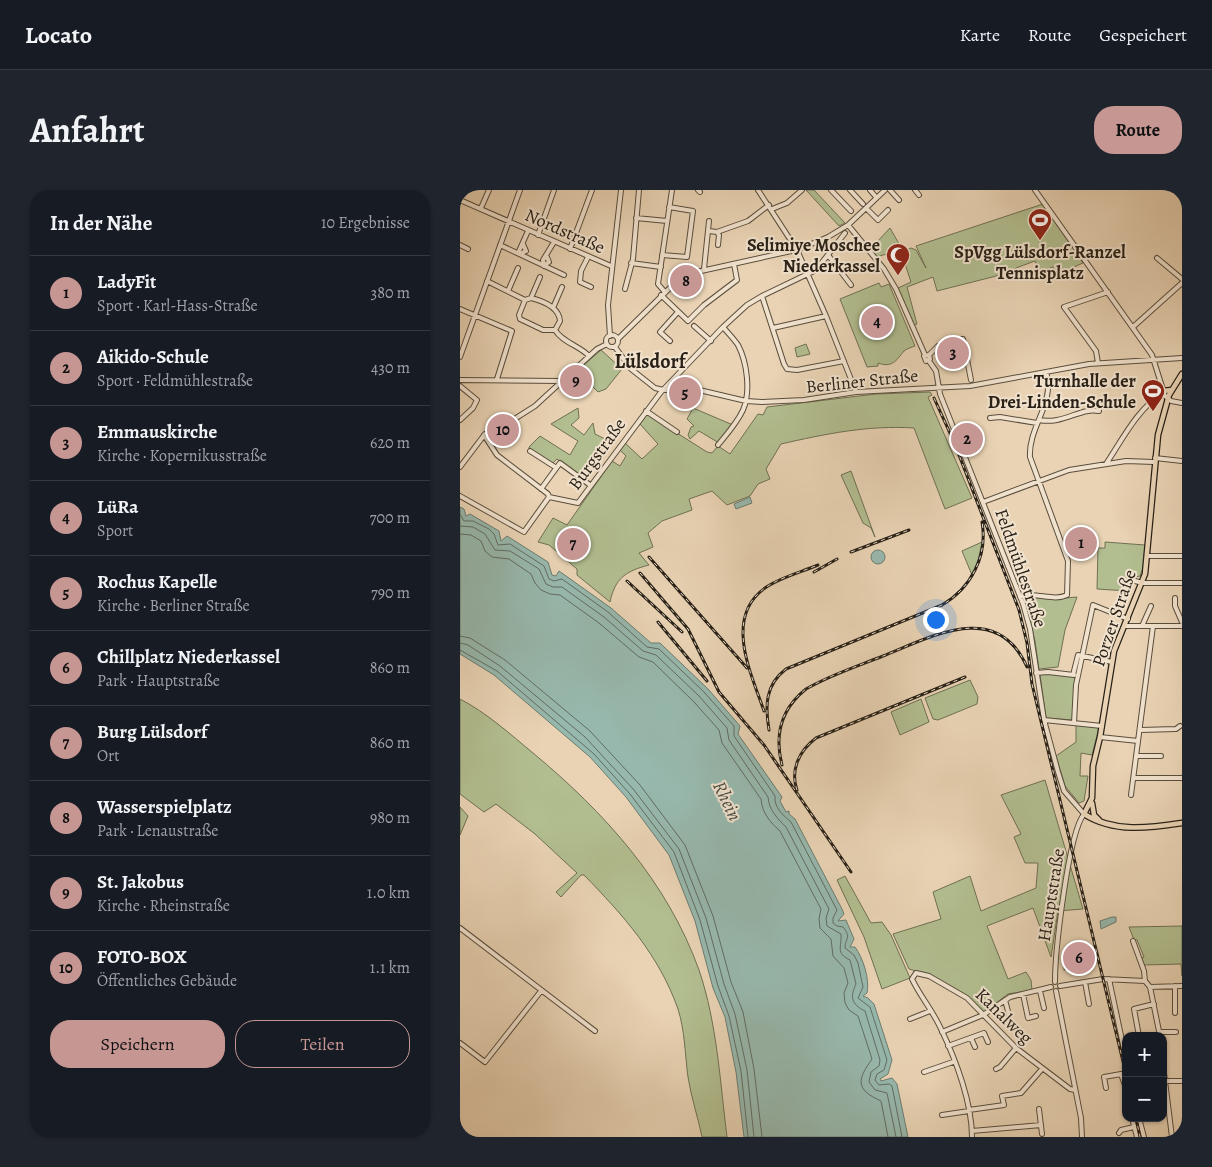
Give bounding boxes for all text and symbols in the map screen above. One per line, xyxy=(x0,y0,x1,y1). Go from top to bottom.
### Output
text: Locato xyxy=(25,19,92,51)
text: Karte xyxy=(960,23,1000,47)
text: Route xyxy=(1028,23,1071,47)
text: Gespeichert xyxy=(1099,23,1187,47)
text: Anfahrt xyxy=(30,106,145,154)
button: Route xyxy=(1094,106,1182,154)
street label: Nordstraße xyxy=(521,203,609,259)
sports icon: SpVgg Lülsdorf-Ranzel Tennisplatz xyxy=(1027,207,1053,241)
text: In der Nähe xyxy=(50,209,152,237)
text: 10 Ergebnisse xyxy=(321,212,410,234)
place label: Selimiye Moschee Niederkassel xyxy=(747,233,880,278)
place label: SpVgg Lülsdorf-Ranzel Tennisplatz xyxy=(954,240,1126,285)
mosque icon: Selimiye Moschee Niederkassel xyxy=(885,242,911,276)
pin: 8 xyxy=(670,262,702,300)
text: LadyFit xyxy=(97,269,156,295)
text: 1 xyxy=(63,282,69,304)
text: 380 m xyxy=(371,282,410,304)
text: Sport · Karl-Hass-Straße xyxy=(97,295,258,317)
pin: 4 xyxy=(861,303,893,341)
pin: 3 xyxy=(937,334,969,372)
text: Aikido-Schule xyxy=(97,344,209,370)
district label: Lülsdorf xyxy=(614,348,689,375)
text: 2 xyxy=(62,357,70,379)
text: 430 m xyxy=(371,357,410,379)
pin: 9 xyxy=(560,362,592,400)
street label: Berliner Straße xyxy=(805,363,919,399)
place label: Turnhalle der Drei-Linden-Schule xyxy=(988,369,1137,414)
text: Sport · Feldmühlestraße xyxy=(97,370,253,392)
pin: 5 xyxy=(669,374,701,412)
sports icon: Turnhalle der Drei-Linden-Schule xyxy=(1140,378,1166,412)
pin: 10 xyxy=(487,411,519,449)
street label: Burgstraße xyxy=(563,413,631,495)
text: Emmauskirche xyxy=(97,419,217,445)
pin: 2 xyxy=(951,420,983,458)
text: 3 xyxy=(63,432,69,454)
text: 620 m xyxy=(370,432,410,454)
text: Kirche · Kopernikusstraße xyxy=(97,445,267,467)
text: LüRa xyxy=(97,494,138,520)
street label: Feldmühlestraße xyxy=(989,505,1053,631)
text: 4 xyxy=(62,507,70,529)
text: 700 m xyxy=(370,507,410,529)
text: Sport xyxy=(97,520,133,542)
pin: 1 xyxy=(1065,524,1097,562)
pin: 7 xyxy=(557,525,589,563)
street label: Porzer Straße xyxy=(1086,566,1142,670)
text: Rochus Kapelle xyxy=(97,569,217,595)
text: 5 xyxy=(63,582,69,604)
text: 790 m xyxy=(371,582,410,604)
text: Kirche · Berliner Straße xyxy=(97,595,250,617)
your location xyxy=(923,607,949,633)
text: Chillplatz Niederkassel xyxy=(97,644,280,670)
text: 6 xyxy=(62,657,70,679)
text: 860 m xyxy=(370,657,410,679)
text: Park · Hauptstraße xyxy=(97,670,220,692)
text: Burg Lülsdorf xyxy=(97,719,208,745)
text: 7 xyxy=(63,732,69,754)
text: 860 m xyxy=(370,732,410,754)
text: Ort xyxy=(97,745,119,767)
water label: Rhein xyxy=(706,777,748,825)
text: Wasserspielplatz xyxy=(97,794,232,820)
text: 8 xyxy=(62,807,70,829)
text: 980 m xyxy=(370,807,410,829)
text: Park · Lenaustraße xyxy=(97,820,218,842)
street label: Hauptstraße xyxy=(1032,847,1070,943)
text: St. Jakobus xyxy=(97,869,184,895)
text: 9 xyxy=(62,882,70,904)
text: 1.0 km xyxy=(367,882,410,904)
text: Kirche · Rheinstraße xyxy=(97,895,230,917)
pin: 6 xyxy=(1063,939,1095,977)
text: FOTO-BOX xyxy=(97,944,187,970)
text: 10 xyxy=(59,957,73,979)
text: 1.1 km xyxy=(370,957,410,979)
text: Öffentliches Gebäude xyxy=(97,970,237,992)
street label: Kanalweg xyxy=(970,983,1038,1049)
button: Speichern xyxy=(50,1020,225,1068)
button: Teilen xyxy=(235,1020,410,1068)
map controls xyxy=(1122,1032,1167,1122)
button: + xyxy=(1122,1032,1167,1077)
button: − xyxy=(1122,1077,1167,1122)

